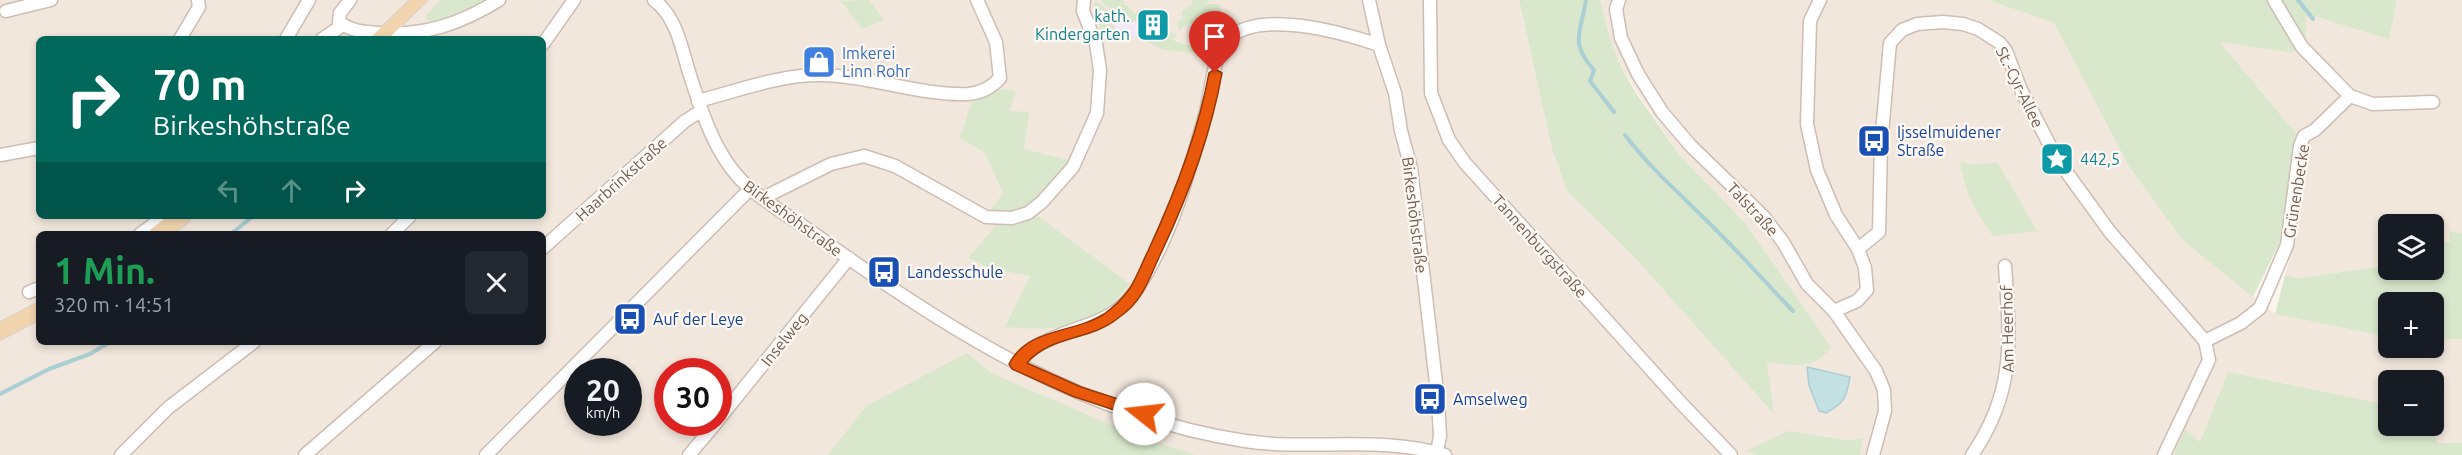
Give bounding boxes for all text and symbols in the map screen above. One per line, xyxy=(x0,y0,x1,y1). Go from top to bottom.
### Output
place label: kath. Kindergarten xyxy=(1035,7,1130,43)
building icon: kath. Kindergarten xyxy=(1135,7,1171,43)
pin xyxy=(1189,11,1240,73)
icon: arrive xyxy=(1198,20,1231,53)
shop icon: Imkerei Linn Rohr xyxy=(801,44,837,80)
place label: Imkerei Linn Rohr xyxy=(842,44,910,80)
street label: St.-Cyr-Allee xyxy=(1993,44,2047,130)
icon: right xyxy=(54,60,132,138)
text: 70 m xyxy=(153,61,247,108)
text: Birkeshöhstraße xyxy=(153,110,351,140)
bus stop icon: Ijsselmuidener Straße xyxy=(1856,123,1892,159)
place label: Ijsselmuidener Straße xyxy=(1897,123,2001,159)
street label: Haarbrinkstraße xyxy=(572,133,670,225)
place icon: 442,5 xyxy=(2039,141,2075,177)
street label: Grünenbecke xyxy=(2280,143,2312,239)
place label: 442,5 xyxy=(2080,150,2120,168)
street label: Birkeshöhstraße xyxy=(1399,156,1431,274)
icon: left xyxy=(212,174,245,207)
icon: ahead xyxy=(275,174,308,207)
icon: right xyxy=(338,174,371,207)
street label: Birkeshöhstraße xyxy=(740,176,846,260)
street label: Talstraße xyxy=(1724,178,1782,240)
street label: Tannenburgstraße xyxy=(1489,191,1591,301)
map controls xyxy=(2378,214,2444,436)
button: layers xyxy=(2378,214,2444,280)
text: 1 Min. xyxy=(54,250,155,291)
button: close xyxy=(465,251,528,314)
bus stop icon: Landesschule xyxy=(866,254,902,290)
place label: Landesschule xyxy=(907,263,1003,281)
street label: Am Heerhof xyxy=(1997,284,2017,373)
button: + xyxy=(2378,292,2444,358)
text: 320 m · 14:51 xyxy=(54,293,174,316)
bus stop icon: Auf der Leye xyxy=(612,301,648,337)
street label: Inselweg xyxy=(757,309,811,369)
place label: Auf der Leye xyxy=(653,310,744,328)
speed limit sign: 30 xyxy=(654,358,732,436)
button: − xyxy=(2378,370,2444,436)
text: 20 xyxy=(586,373,620,407)
bus stop icon: Amselweg xyxy=(1412,381,1448,417)
position arrow xyxy=(1112,382,1176,446)
place label: Amselweg xyxy=(1453,390,1528,408)
text: km/h xyxy=(586,404,620,421)

